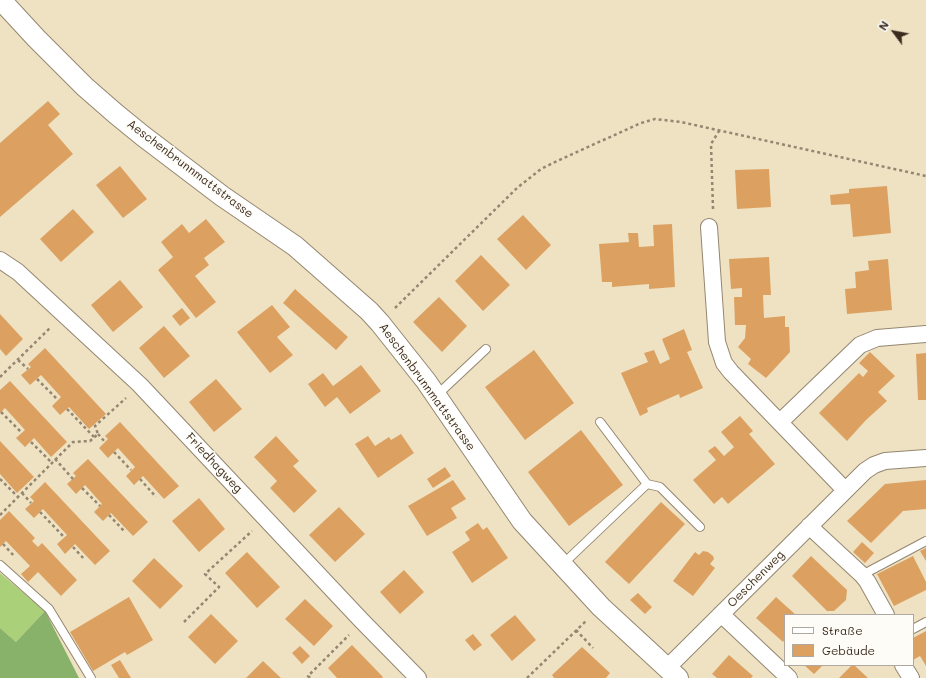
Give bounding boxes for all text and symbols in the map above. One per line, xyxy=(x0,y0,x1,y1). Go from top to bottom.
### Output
north arrow xyxy=(874,12,914,52)
text: N xyxy=(875,18,892,33)
street label: Aeschenbrunnmattstrasse xyxy=(124,117,256,221)
street label: Aeschenbrunnmattstrasse xyxy=(376,320,478,454)
street label: Friedhagweg xyxy=(183,430,245,496)
street label: Oeschenweg xyxy=(725,548,787,610)
legend xyxy=(784,614,914,666)
text: Straße xyxy=(822,622,863,638)
text: Gebäude xyxy=(822,642,875,658)

